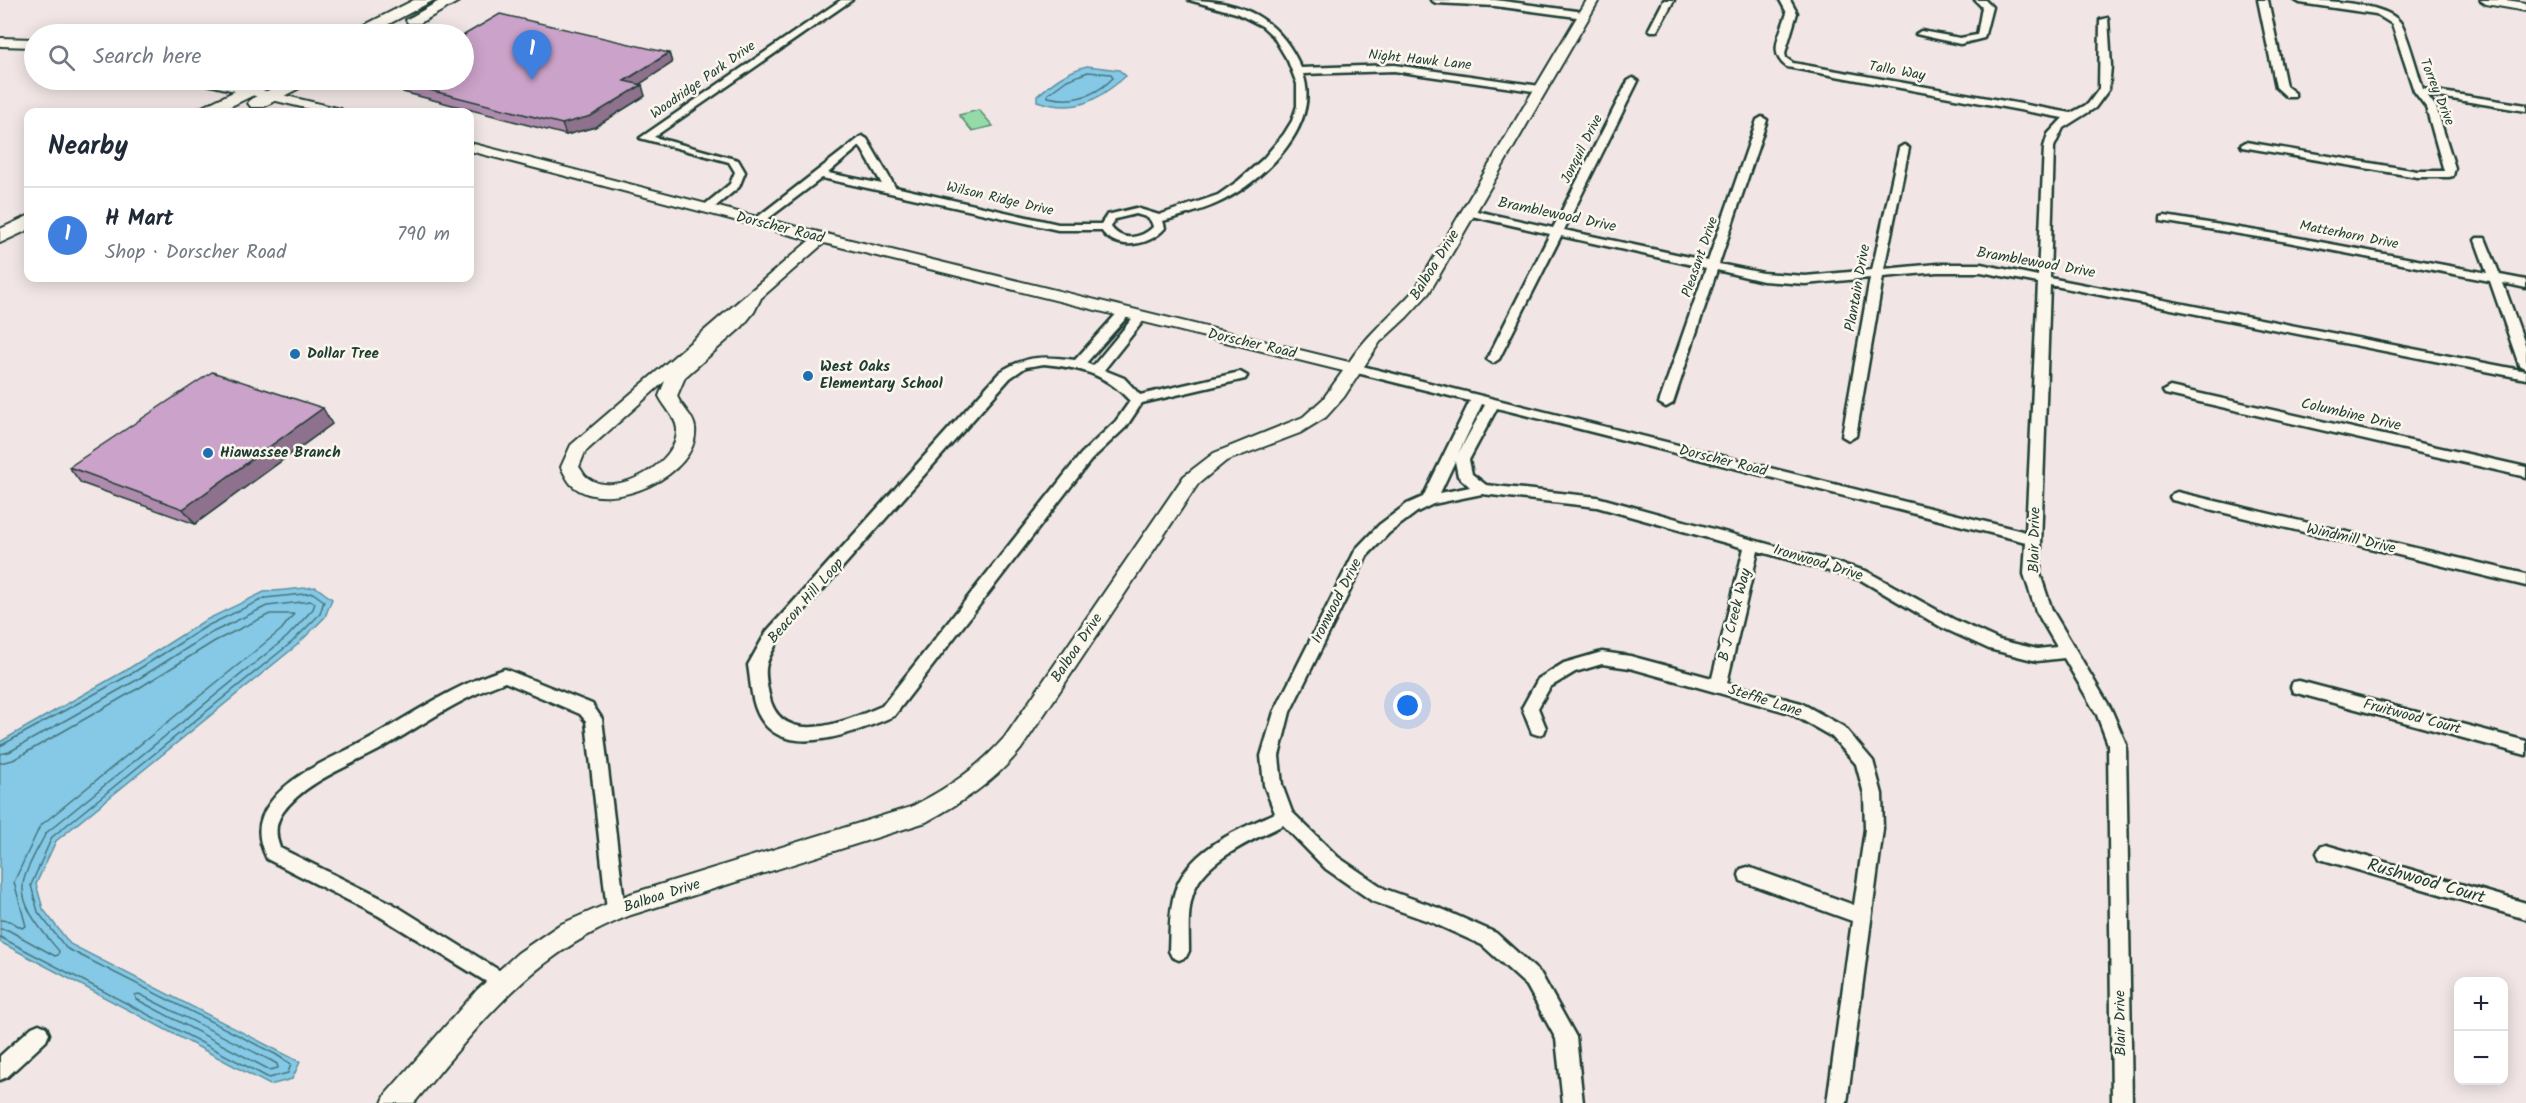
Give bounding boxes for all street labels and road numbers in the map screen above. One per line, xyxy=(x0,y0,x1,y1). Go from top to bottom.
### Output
street label: Woodridge Park Drive xyxy=(646,35,761,125)
street label: Night Hawk Lane xyxy=(1367,44,1473,76)
street label: Tallo Way xyxy=(1867,55,1927,87)
street label: Torrey Drive xyxy=(2414,55,2461,130)
street label: Jonquil Drive xyxy=(1555,110,1609,188)
street label: Wilson Ridge Drive xyxy=(944,176,1056,222)
street label: Bramblewood Drive xyxy=(1496,191,1619,239)
street label: Dorscher Road xyxy=(733,205,827,251)
street label: Pleasant Drive xyxy=(1676,213,1724,300)
street label: Matterhorn Drive xyxy=(2298,215,2401,255)
street label: Balboa Drive xyxy=(1404,225,1466,305)
street label: Bramblewood Drive xyxy=(1975,241,2098,285)
street label: Plantain Drive xyxy=(1838,242,1878,334)
street label: Dorscher Road xyxy=(1205,322,1299,366)
street label: Columbine Drive xyxy=(2299,392,2404,438)
street label: Dorscher Road xyxy=(1676,438,1770,484)
street label: Blair Drive xyxy=(2022,506,2048,573)
street label: Windmill Drive xyxy=(2304,517,2398,561)
street label: Ironwood Drive xyxy=(1770,538,1866,588)
street label: Beacon Hill Loop xyxy=(762,553,850,649)
street label: Ironwood Drive xyxy=(1305,554,1369,648)
street label: B J Creek Way xyxy=(1712,565,1758,664)
street label: Balboa Drive xyxy=(1045,608,1109,688)
street label: Steffie Lane xyxy=(1725,678,1805,724)
street label: Fruitwood Court xyxy=(2360,692,2464,742)
street label: Rushwood Court xyxy=(2364,851,2489,913)
street label: Balboa Drive xyxy=(621,872,704,920)
street label: Blair Drive xyxy=(2108,989,2134,1056)

